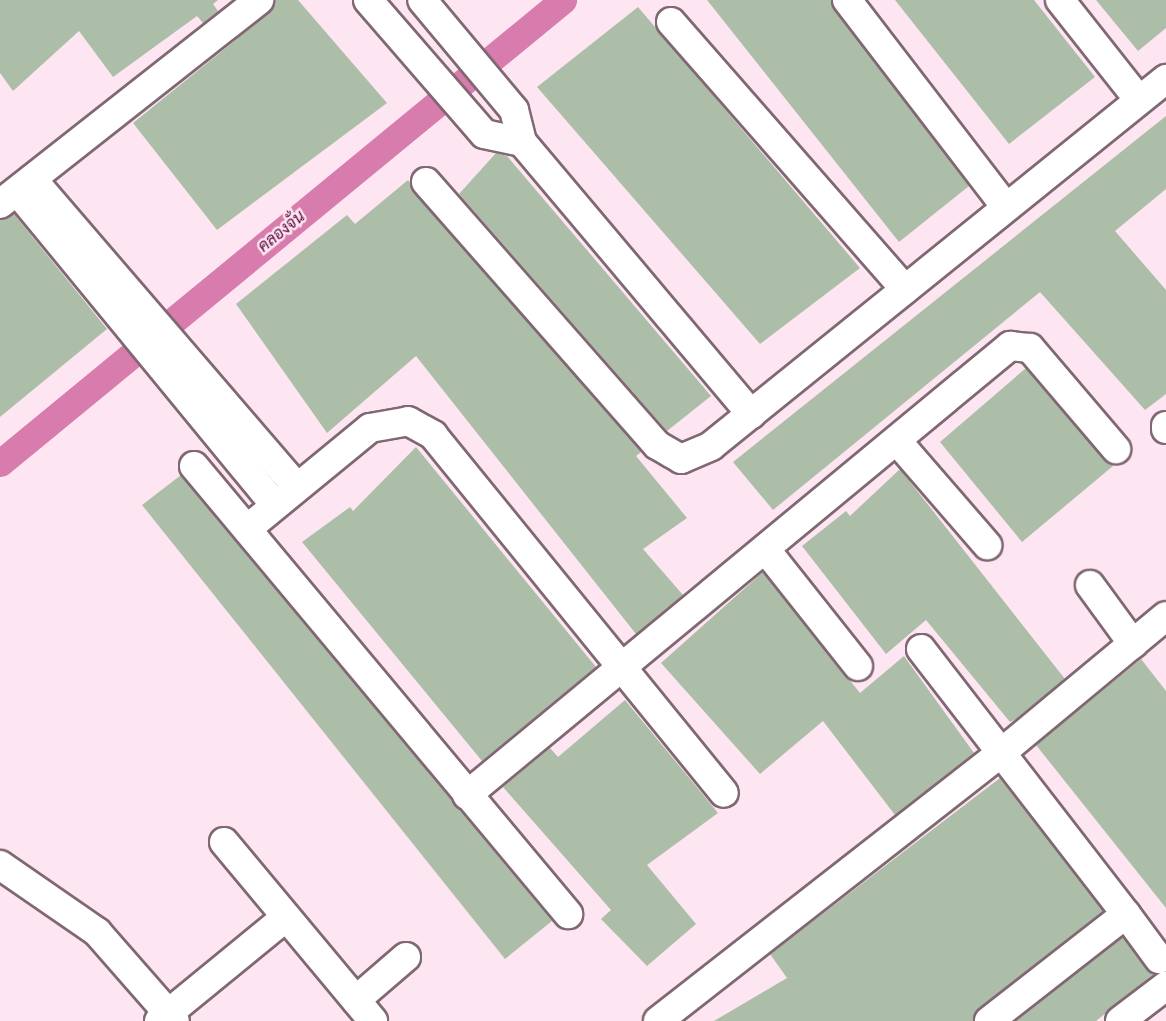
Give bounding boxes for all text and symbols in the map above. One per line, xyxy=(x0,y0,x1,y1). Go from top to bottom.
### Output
water label: คลองจั่น xyxy=(254,206,308,256)

